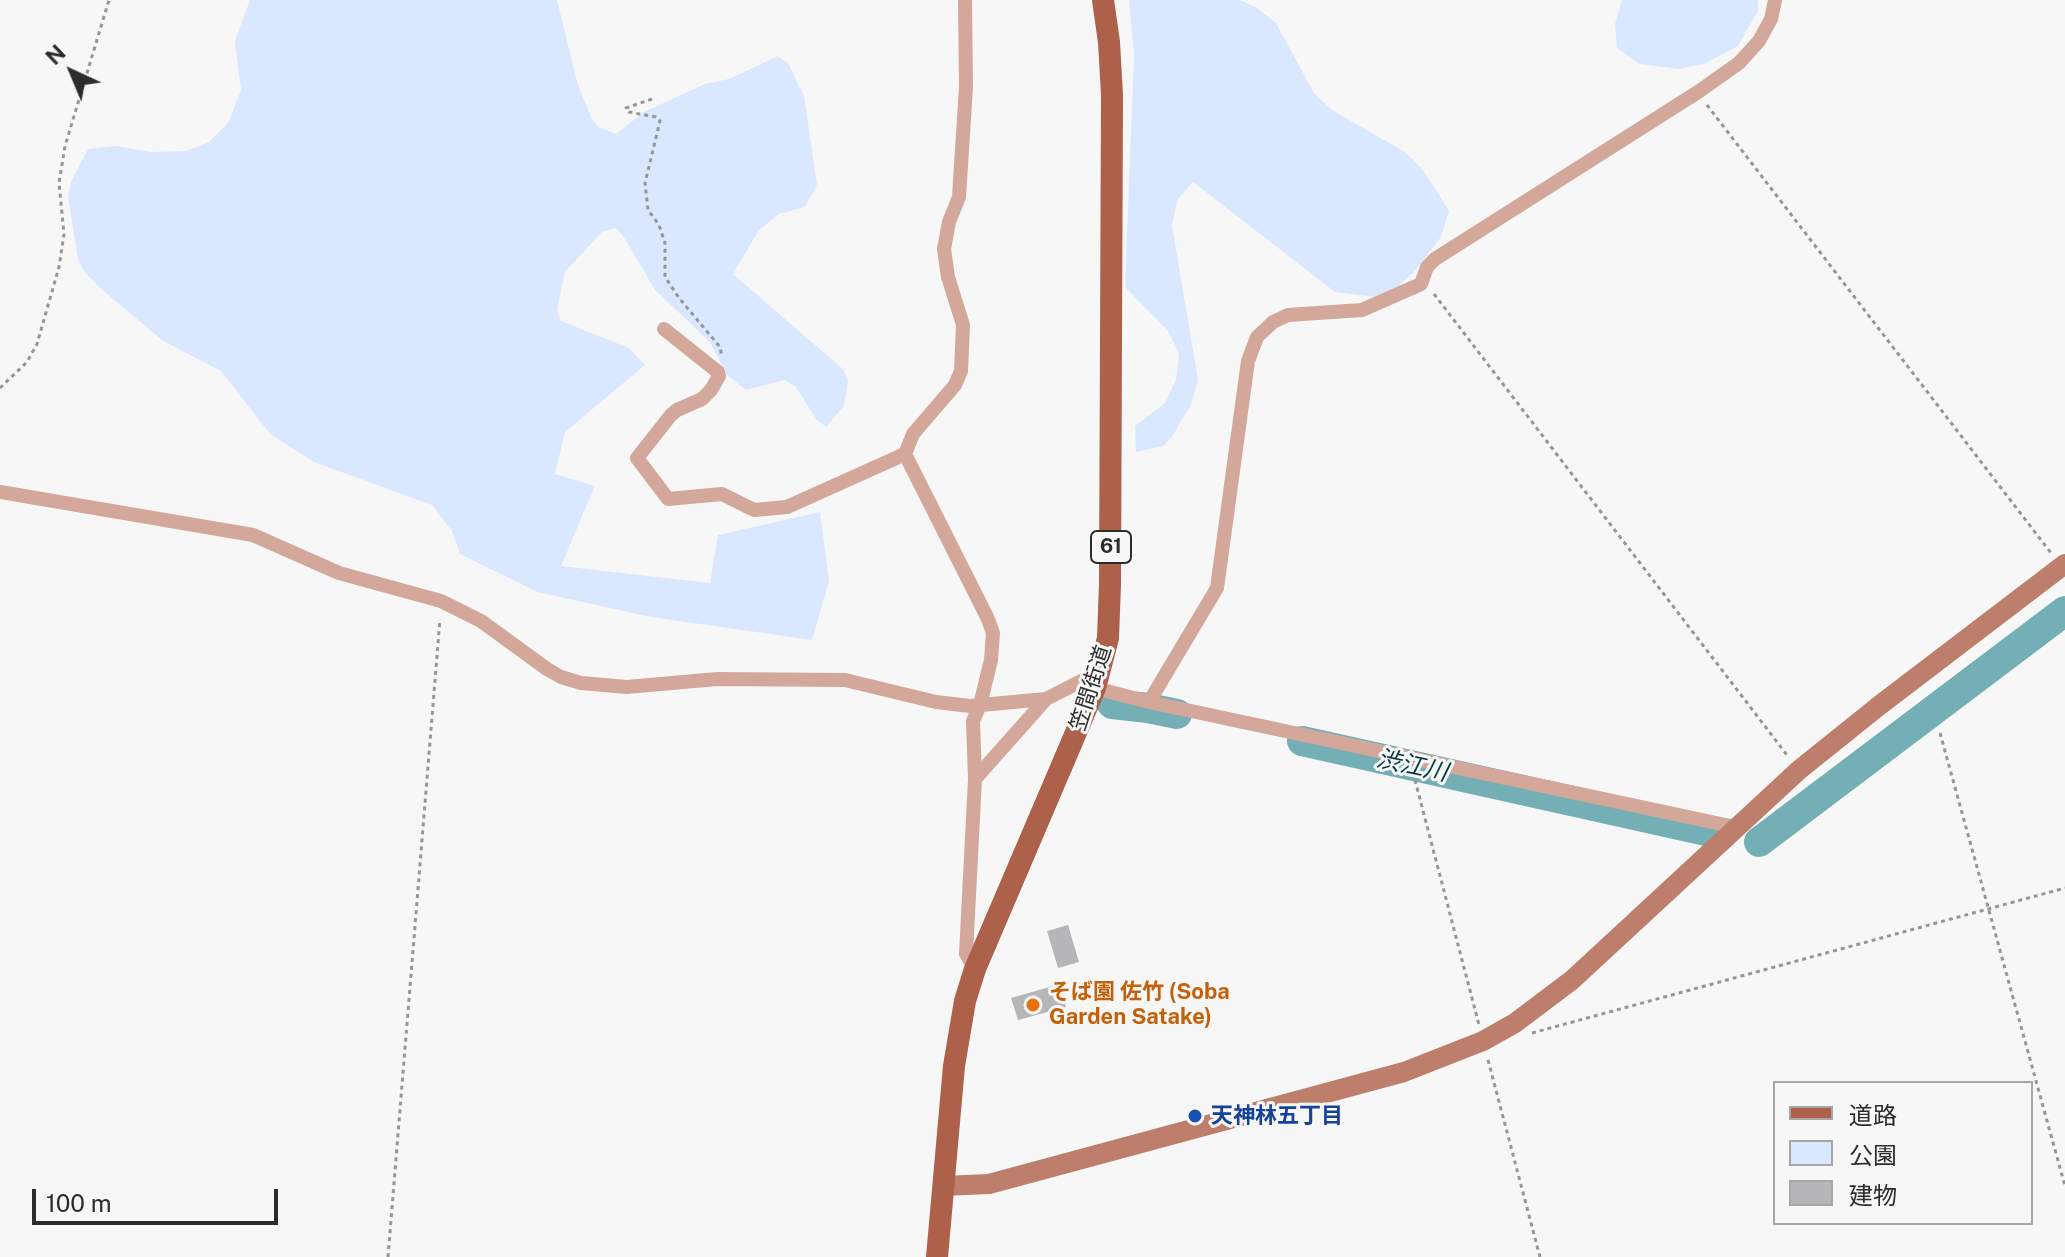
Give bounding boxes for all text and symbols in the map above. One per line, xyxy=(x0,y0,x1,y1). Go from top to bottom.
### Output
north arrow xyxy=(32,32,112,112)
text: N xyxy=(40,39,71,70)
road number: 61 xyxy=(1091,531,1131,563)
street label: 笠間街道 xyxy=(1065,642,1117,734)
water label: 渋江川 xyxy=(1374,744,1450,788)
place label: そば園 佐竹 (Soba Garden Satake) xyxy=(1049,979,1230,1030)
marker: そば園 佐竹 (Soba Garden Satake) xyxy=(1024,996,1042,1014)
legend xyxy=(1773,1081,2033,1225)
text: 道路 xyxy=(1849,1101,1897,1129)
place label: 天神林五丁目 xyxy=(1211,1103,1343,1129)
marker: 天神林五丁目 xyxy=(1186,1107,1204,1125)
text: 公園 xyxy=(1849,1141,1897,1169)
scale bar xyxy=(36,1173,282,1223)
text: 建物 xyxy=(1849,1181,1897,1209)
text: 100 m xyxy=(46,1189,112,1217)

